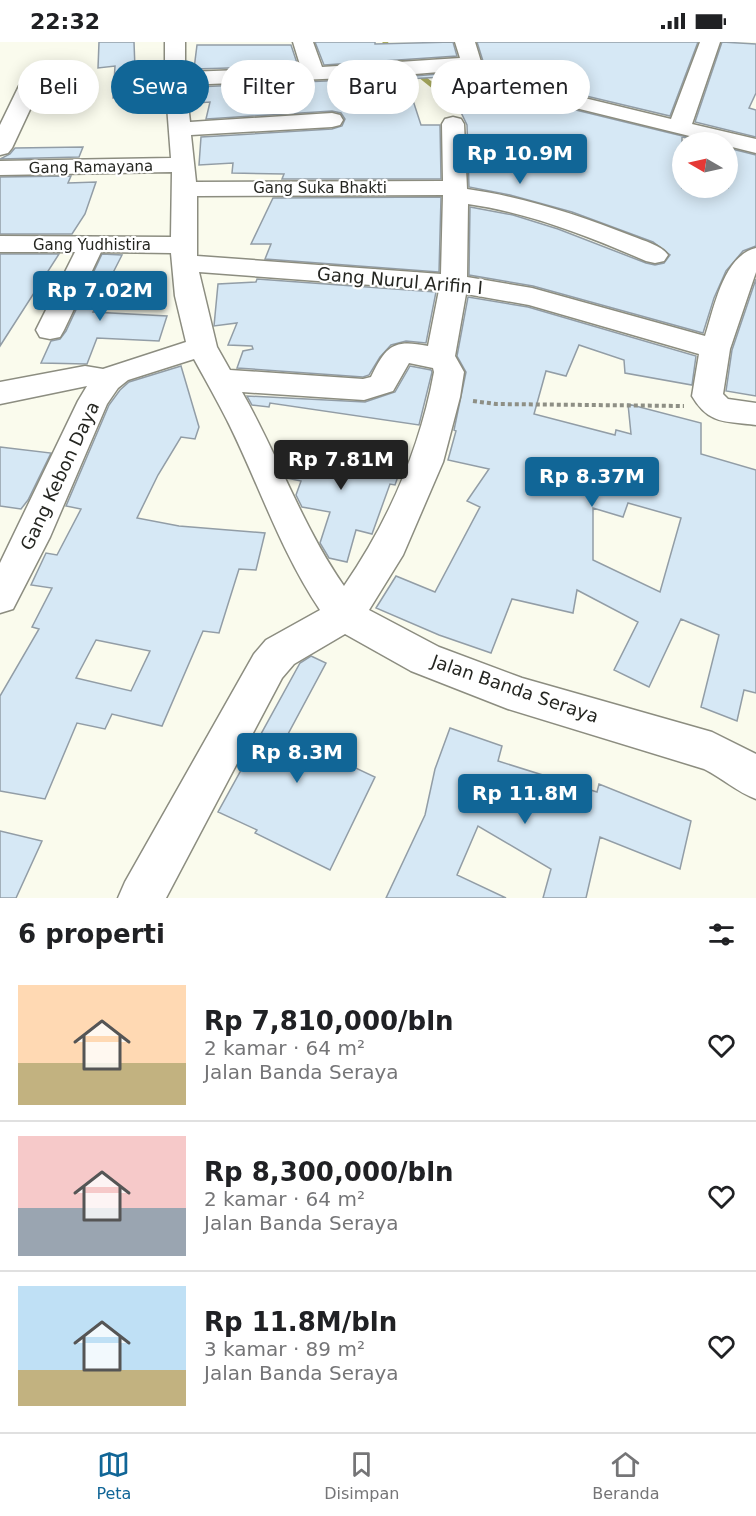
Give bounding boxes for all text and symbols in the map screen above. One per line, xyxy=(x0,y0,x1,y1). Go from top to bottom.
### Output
text: 22:32 xyxy=(30,9,100,34)
chip: Beli xyxy=(18,60,99,114)
chip: Sewa xyxy=(111,60,209,114)
chip: Filter xyxy=(221,60,315,114)
chip: Baru xyxy=(327,60,419,114)
chip: Apartemen xyxy=(431,60,590,114)
north arrow xyxy=(672,132,738,198)
map controls xyxy=(672,132,738,198)
pin: Rp 10.9M xyxy=(458,134,582,185)
text: Rp 10.9M xyxy=(467,141,573,165)
street label: Gang Ramayana xyxy=(29,157,153,177)
street label: Gang Suka Bhakti xyxy=(253,179,387,197)
street label: Gang Yudhistira xyxy=(33,236,151,254)
street label: Gang Nurul Arifin I xyxy=(316,263,484,298)
pin: Rp 7.02M xyxy=(38,271,162,322)
text: Rp 7.02M xyxy=(47,278,153,302)
street label: Gang Kebon Daya xyxy=(16,398,103,553)
pin: Rp 7.81M xyxy=(279,440,403,491)
text: Rp 7.81M xyxy=(288,447,394,471)
pin: Rp 8.37M xyxy=(530,457,654,508)
text: Rp 8.37M xyxy=(539,464,645,488)
street label: Jalan Banda Seraya xyxy=(428,650,601,727)
pin: Rp 8.3M xyxy=(242,733,352,784)
text: Rp 8.3M xyxy=(251,740,343,764)
pin: Rp 11.8M xyxy=(463,774,587,825)
text: Rp 11.8M xyxy=(472,781,578,805)
icon: filters xyxy=(705,918,738,951)
text: 6 properti xyxy=(18,919,165,949)
text: Rp 7,810,000/bln xyxy=(204,1006,454,1036)
icon: home xyxy=(66,1009,138,1081)
icon: heart xyxy=(705,1029,738,1062)
text: 2 kamar · 64 m² xyxy=(204,1036,365,1060)
text: Jalan Banda Seraya xyxy=(204,1060,399,1084)
text: Rp 8,300,000/bln xyxy=(204,1157,454,1187)
icon: home xyxy=(66,1160,138,1232)
icon: heart xyxy=(705,1180,738,1213)
text: 2 kamar · 64 m² xyxy=(204,1187,365,1211)
text: Jalan Banda Seraya xyxy=(204,1211,399,1235)
text: Rp 11.8M/bln xyxy=(204,1307,397,1337)
icon: home xyxy=(66,1310,138,1382)
icon: heart xyxy=(705,1330,738,1363)
text: 3 kamar · 89 m² xyxy=(204,1337,365,1361)
text: Jalan Banda Seraya xyxy=(204,1361,399,1385)
tab: Peta xyxy=(96,1448,131,1503)
tab: Disimpan xyxy=(324,1448,399,1503)
tab: Beranda xyxy=(592,1448,660,1503)

